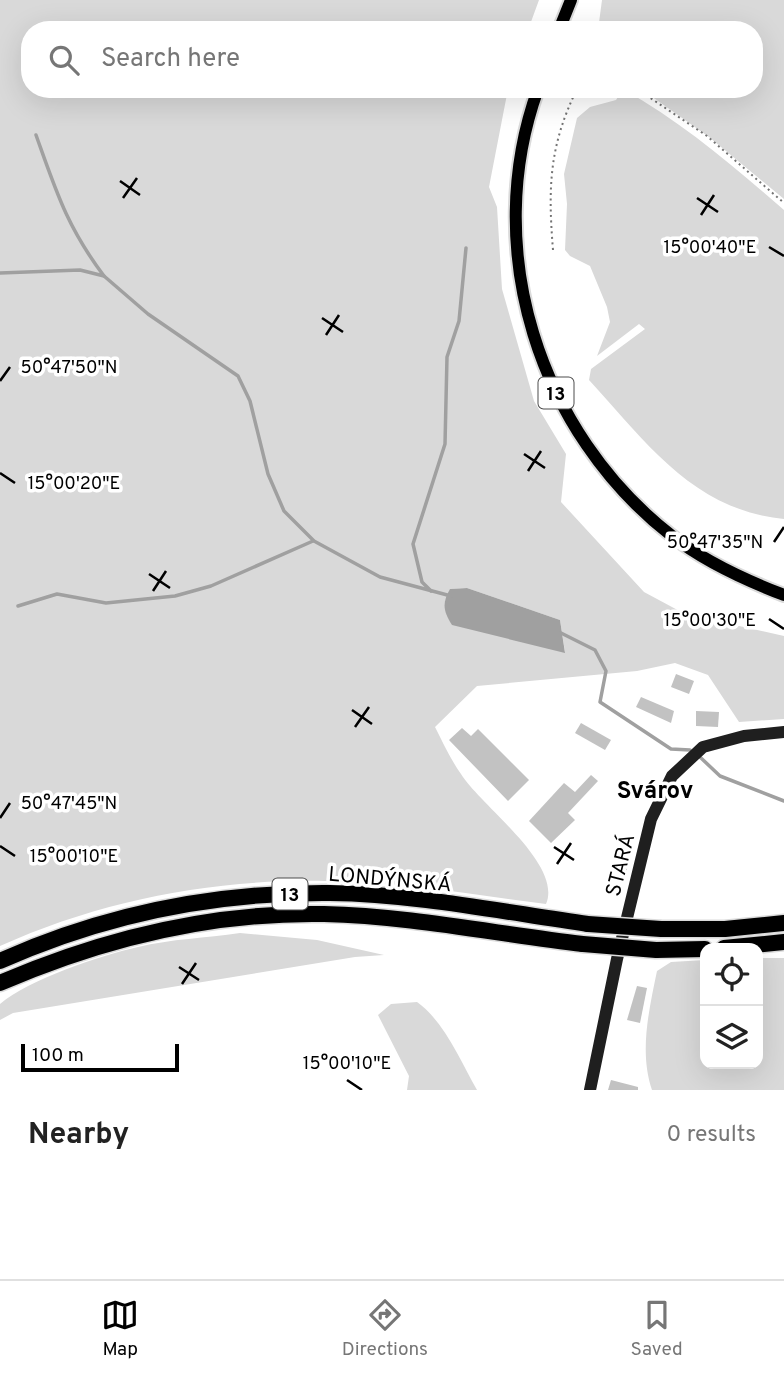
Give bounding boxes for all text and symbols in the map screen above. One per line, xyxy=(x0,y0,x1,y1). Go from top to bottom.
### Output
search box xyxy=(21,21,763,98)
icon: search xyxy=(45,41,83,79)
text: Search here xyxy=(101,43,240,76)
text: 15°00'40"E xyxy=(664,237,756,260)
text: 50°47'50"N xyxy=(20,357,118,380)
road number: 13 xyxy=(538,378,574,408)
text: 15°00'20"E xyxy=(28,473,120,496)
text: 50°47'35"N xyxy=(667,532,763,555)
text: 15°00'30"E xyxy=(664,610,756,633)
district label: Svárov xyxy=(617,777,693,807)
text: 50°47'45"N xyxy=(21,793,117,816)
street label: STARÁ xyxy=(600,831,642,899)
text: 15°00'10"E xyxy=(30,846,118,869)
street label: LONDÝNSKÁ xyxy=(327,861,453,899)
road number: 13 xyxy=(272,878,308,909)
map controls xyxy=(700,943,763,1069)
button: locate xyxy=(700,943,763,1006)
button: layers xyxy=(700,1006,763,1069)
scale bar xyxy=(21,1041,178,1073)
text: 100 m xyxy=(32,1044,84,1068)
text: 15°00'10"E xyxy=(303,1053,391,1076)
text: Nearby xyxy=(28,1117,129,1154)
text: 0 results xyxy=(667,1121,756,1150)
tab: Map xyxy=(101,1296,139,1362)
tab: Directions xyxy=(342,1296,428,1362)
tab: Saved xyxy=(631,1296,683,1362)

